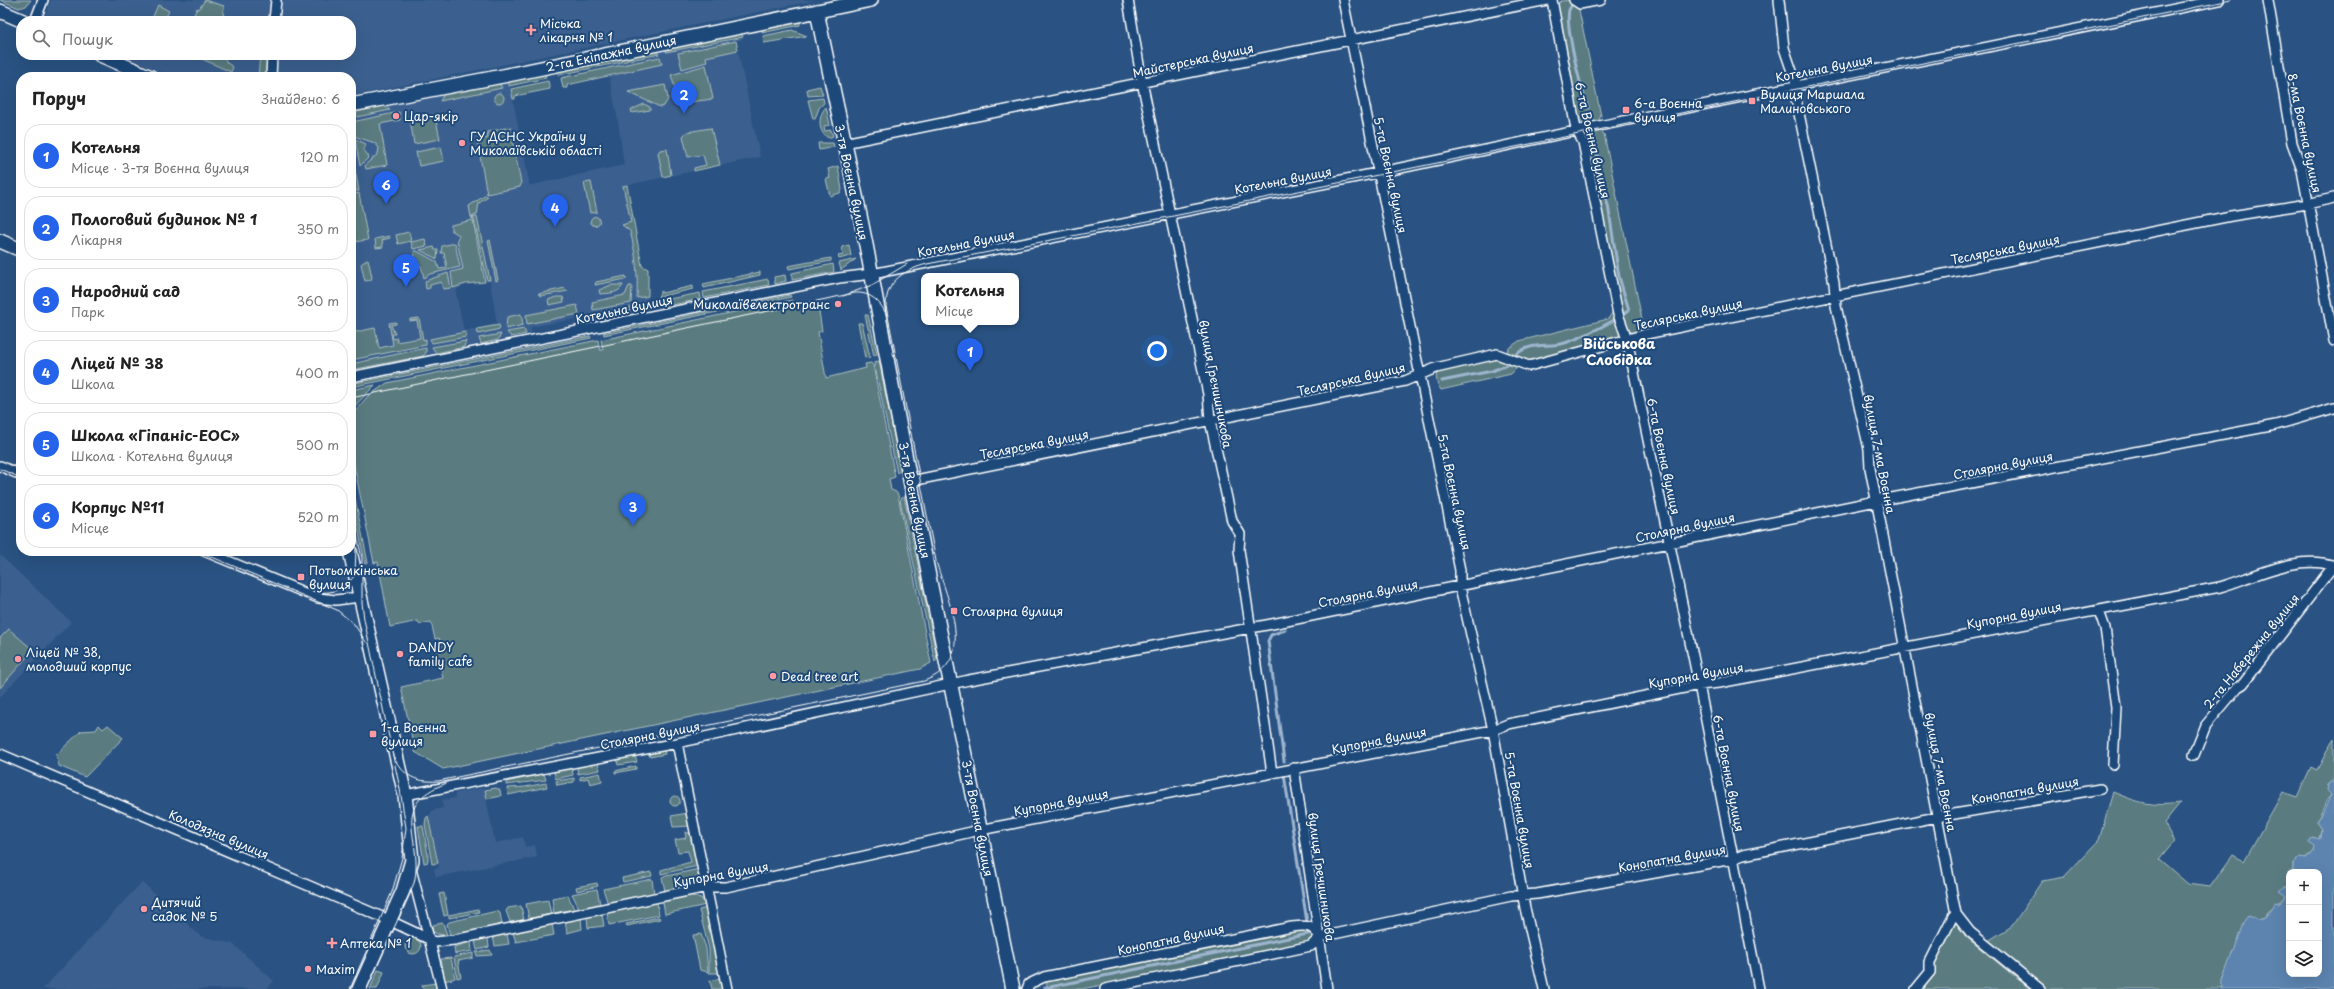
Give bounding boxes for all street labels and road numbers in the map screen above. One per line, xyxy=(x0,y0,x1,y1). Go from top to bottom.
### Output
street label: 2-га Екіпажна вулиця xyxy=(544,30,678,76)
street label: Майстерська вулиця xyxy=(1131,38,1255,82)
street label: Котельна вулиця xyxy=(1774,50,1874,86)
street label: 8-ма Воєнна вулиця xyxy=(2284,72,2326,194)
street label: 6-та Воєнна вулиця xyxy=(1571,80,1615,200)
street label: 5-та Воєнна вулиця xyxy=(1370,115,1412,235)
street label: 3-тя Воєнна вулиця xyxy=(831,122,873,242)
street label: Котельна вулиця xyxy=(1233,162,1333,198)
street label: Котельна вулиця xyxy=(916,225,1016,261)
street label: Теслярська вулиця xyxy=(1949,230,2061,268)
street label: Котельна вулиця xyxy=(574,290,674,328)
street label: Теслярська вулиця xyxy=(1632,294,1744,334)
street label: вулиця Гречишникова xyxy=(1195,318,1237,450)
street label: Теслярська вулиця xyxy=(1295,358,1407,400)
street label: вулиця 7-ма Воєнна xyxy=(1860,393,1900,516)
street label: 6-та Воєнна вулиця xyxy=(1643,396,1685,516)
street label: Теслярська вулиця xyxy=(978,425,1090,463)
street label: 5-та Воєнна вулиця xyxy=(1434,432,1476,552)
street label: 3-тя Воєнна вулиця xyxy=(895,440,935,560)
street label: Столярна вулиця xyxy=(1952,447,2054,483)
street label: Столярна вулиця xyxy=(1634,508,1736,546)
street label: Столярна вулиця xyxy=(1317,575,1419,611)
street label: 2-га Набережна вулиця xyxy=(2199,590,2303,712)
street label: Купорна вулиця xyxy=(1965,597,2063,633)
street label: Купорна вулиця xyxy=(1647,658,1745,692)
street label: вулиця 7-ма Воєнна xyxy=(1921,711,1961,834)
street label: 6-та Воєнна вулиця xyxy=(1709,713,1749,833)
street label: Столярна вулиця xyxy=(599,717,701,753)
street label: Купорна вулиця xyxy=(1330,722,1428,758)
street label: 5-та Воєнна вулиця xyxy=(1501,750,1539,870)
street label: 3-тя Воєнна вулиця xyxy=(958,758,998,878)
street label: Конопатна вулиця xyxy=(1970,772,2080,808)
street label: Купорна вулиця xyxy=(1012,784,1110,820)
street label: Колодязна вулиця xyxy=(166,805,272,863)
street label: вулиця Гречишникова xyxy=(1304,811,1340,943)
street label: Конопатна вулиця xyxy=(1617,840,1727,876)
street label: Купорна вулиця xyxy=(672,857,770,891)
street label: Конопатна вулиця xyxy=(1116,919,1226,959)

